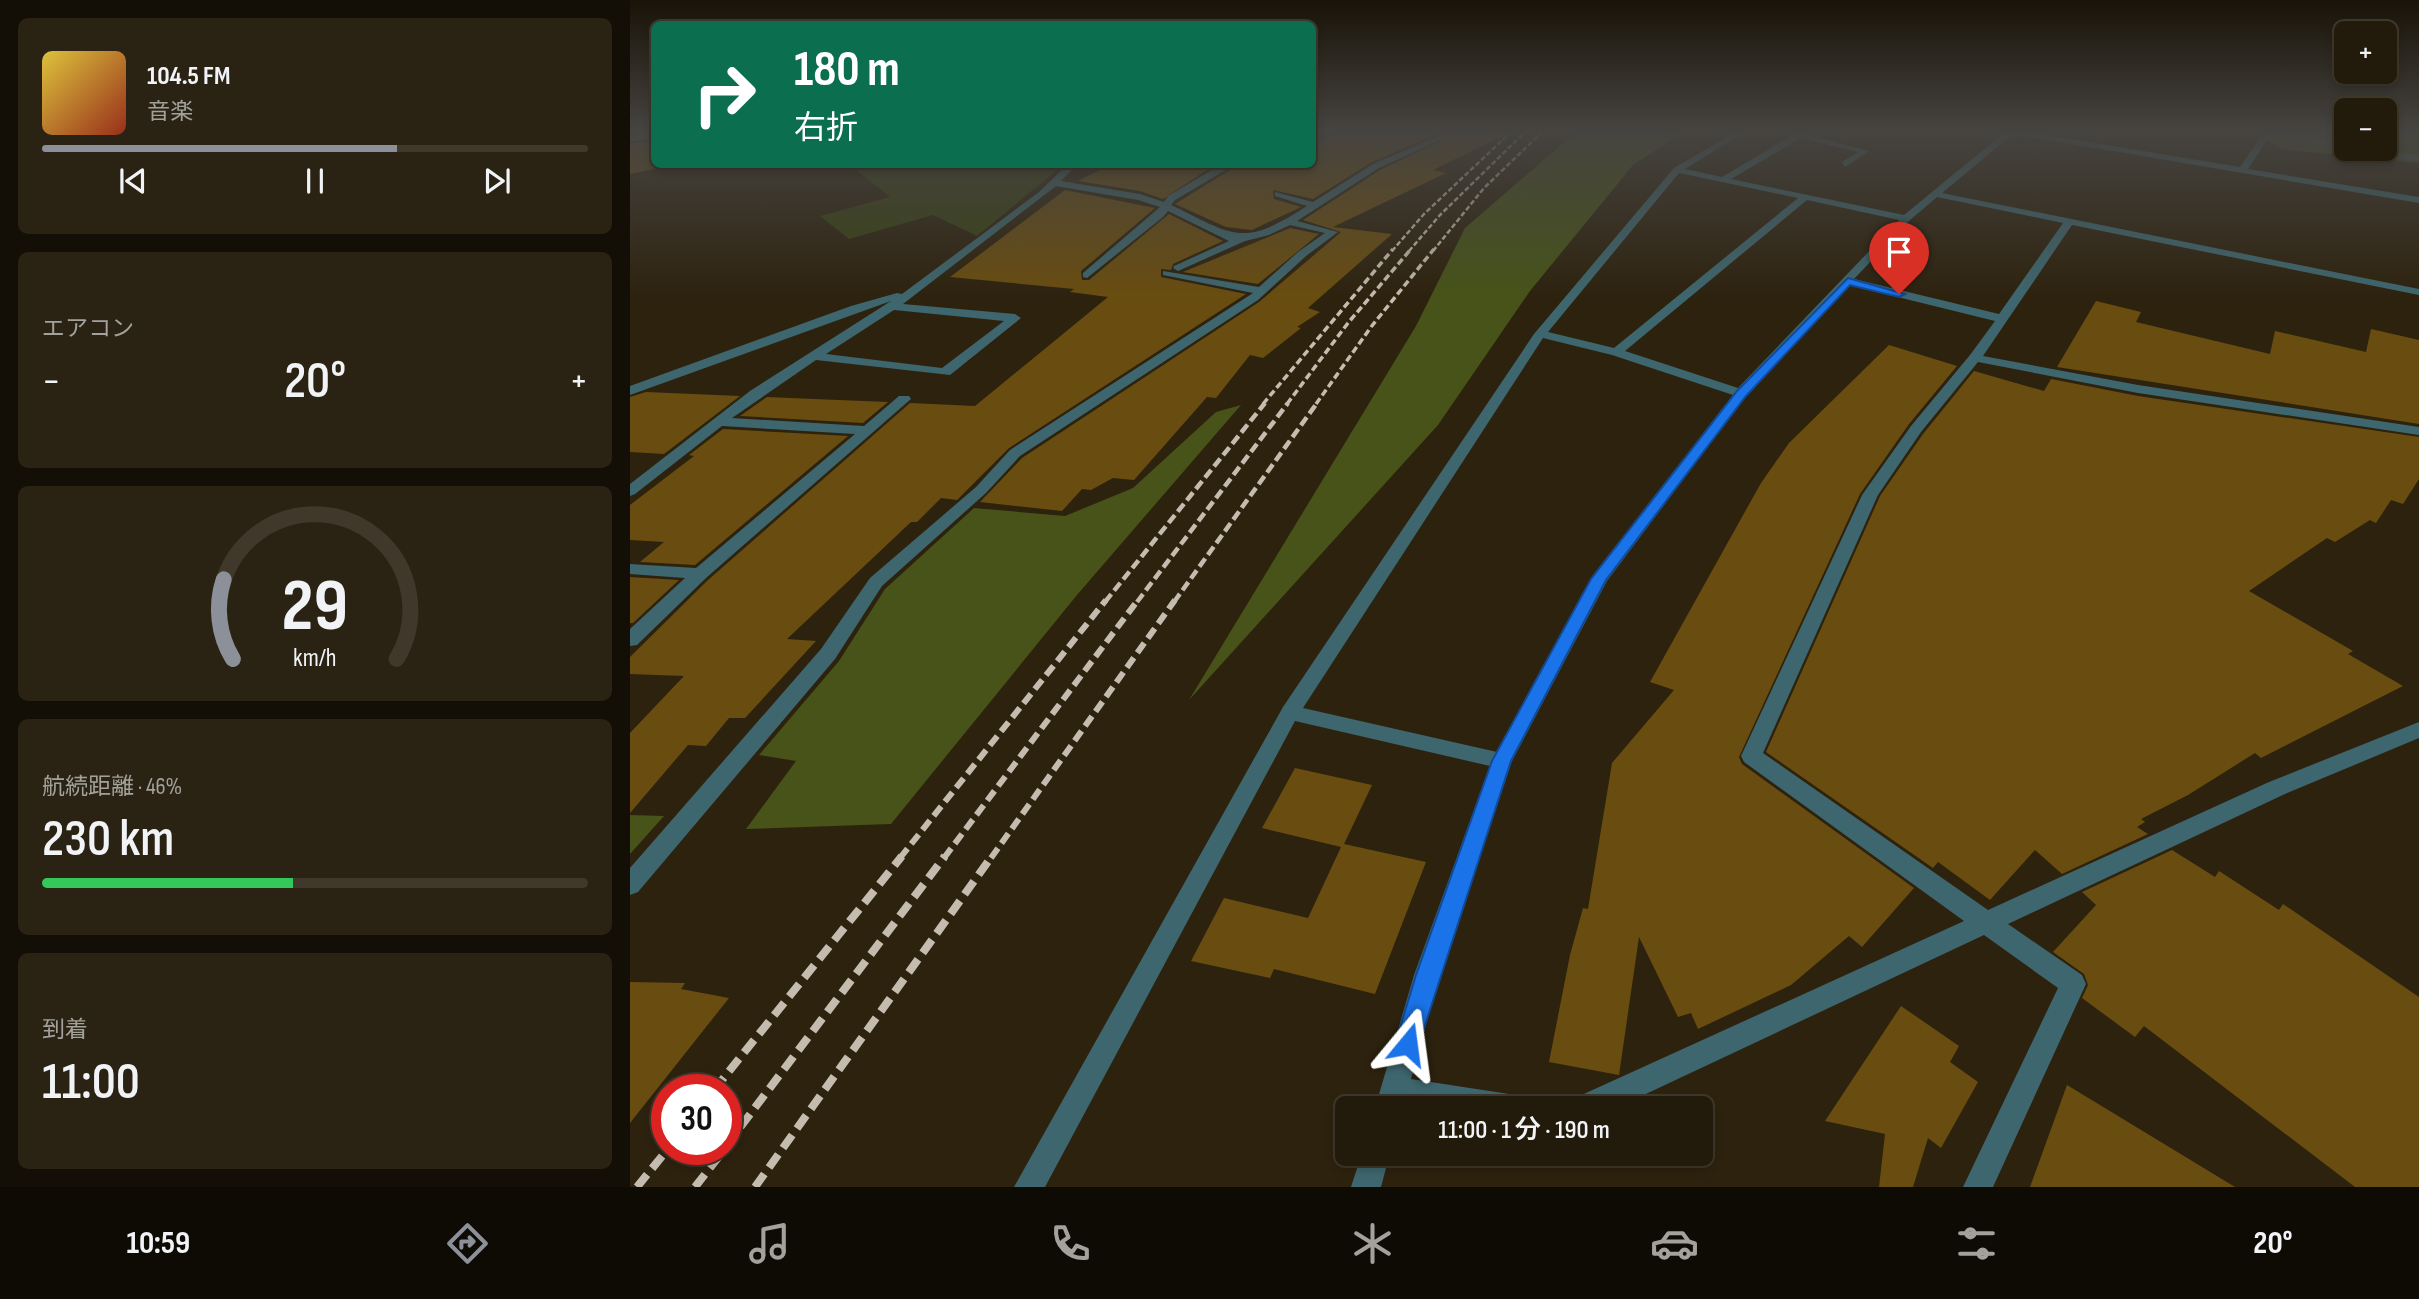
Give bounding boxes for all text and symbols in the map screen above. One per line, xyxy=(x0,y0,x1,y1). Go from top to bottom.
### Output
map controls xyxy=(2334,21,2397,161)
button: + xyxy=(2334,21,2397,84)
text: 180 m xyxy=(794,41,900,100)
icon: right xyxy=(679,49,770,140)
text: 104.5 FM xyxy=(147,61,230,92)
text: 音楽 xyxy=(147,98,193,126)
button: − xyxy=(2334,98,2397,161)
text: 右折 xyxy=(794,109,858,148)
icon: previous xyxy=(114,162,152,200)
icon: pause xyxy=(296,162,334,200)
icon: next xyxy=(478,162,516,200)
pin xyxy=(1869,222,1929,294)
icon: arrive xyxy=(1880,233,1918,271)
text: エアコン xyxy=(42,315,134,343)
text: 20° xyxy=(284,350,346,413)
text: − xyxy=(42,359,61,404)
text: + xyxy=(569,359,588,404)
text: 29 xyxy=(282,564,348,652)
text: km/h xyxy=(293,643,337,674)
text: 航続距離 · 46% xyxy=(42,773,182,801)
text: 230 km xyxy=(42,808,174,871)
position arrow xyxy=(1371,1007,1445,1081)
text: 到着 xyxy=(42,1016,88,1044)
text: 11:00 xyxy=(42,1051,140,1114)
speed limit sign: 30 xyxy=(651,1074,742,1165)
text: 11:00 · 1 分 · 190 m xyxy=(1438,1115,1610,1146)
icon: directions xyxy=(443,1219,492,1268)
icon: music xyxy=(745,1219,794,1268)
icon: phone xyxy=(1046,1219,1095,1268)
icon: climate xyxy=(1348,1219,1397,1268)
icon: car xyxy=(1650,1219,1699,1268)
icon: filters xyxy=(1952,1219,2001,1268)
text: 10:59 xyxy=(126,1224,190,1263)
text: 20° xyxy=(2253,1224,2293,1263)

